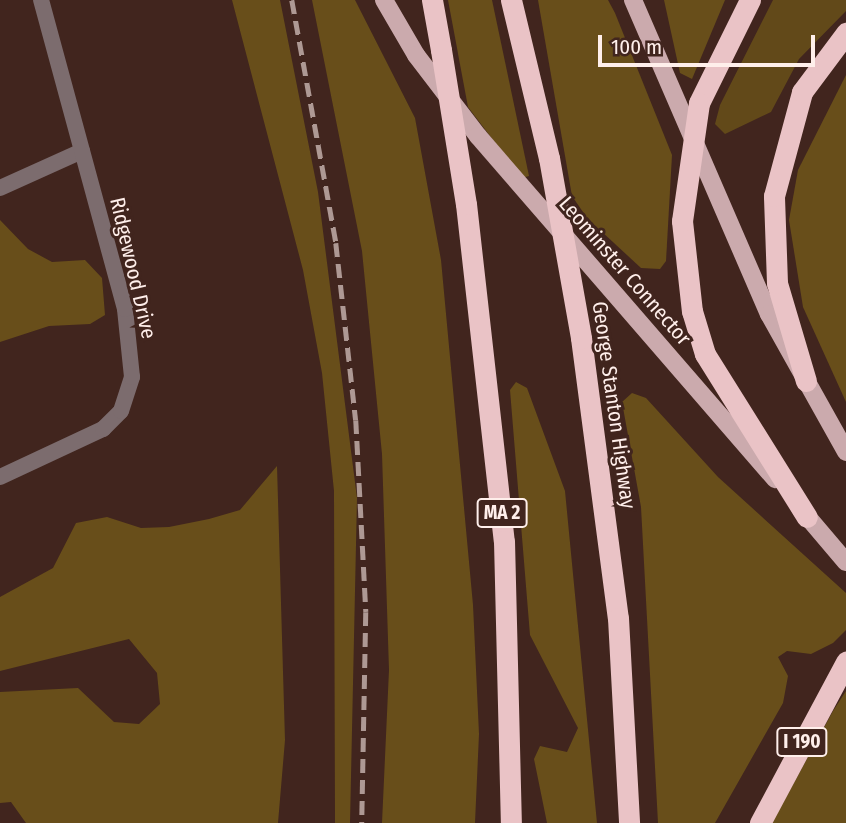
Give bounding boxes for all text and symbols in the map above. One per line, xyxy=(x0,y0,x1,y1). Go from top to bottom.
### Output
scale bar xyxy=(601,21,818,65)
text: 100 m xyxy=(611,34,662,60)
street label: Leominster Connector xyxy=(554,192,696,350)
street label: Ridgewood Drive xyxy=(104,195,162,341)
street label: George Stanton Highway xyxy=(587,300,641,510)
road number: MA 2 xyxy=(476,498,528,528)
road number: I 190 xyxy=(776,726,828,758)

